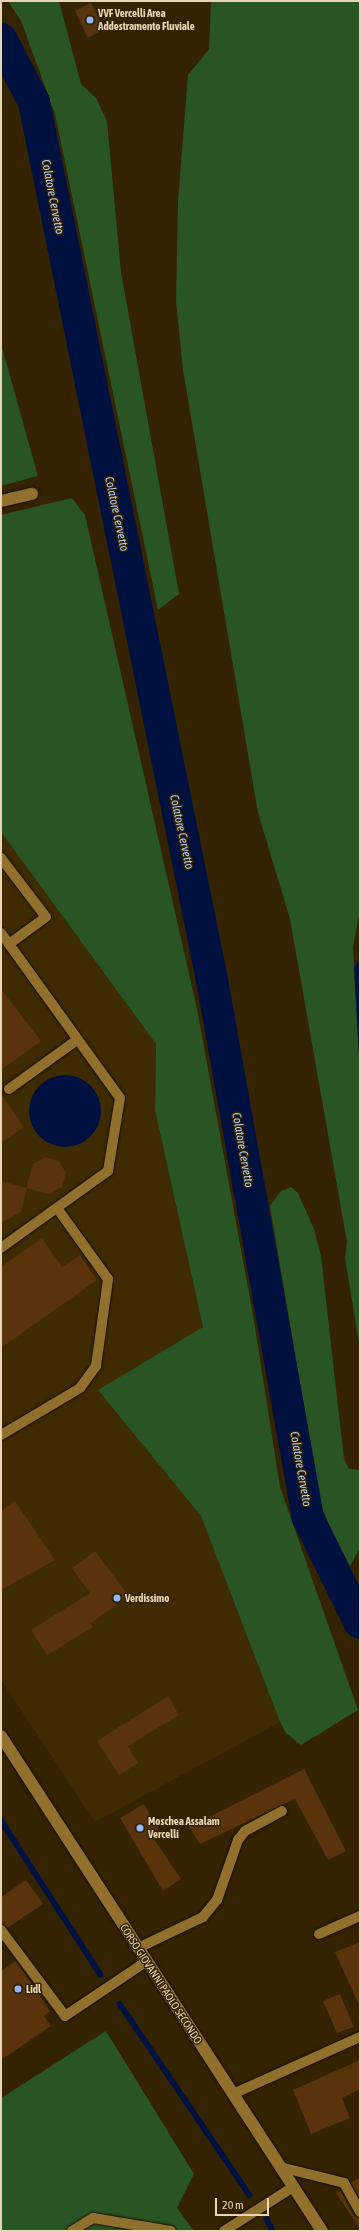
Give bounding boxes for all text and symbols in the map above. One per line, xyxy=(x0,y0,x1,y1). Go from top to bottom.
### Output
place label: VVF Vercelli Area Addestramento Fluviale xyxy=(98,7,195,33)
marker: VVF Vercelli Area Addestramento Fluviale xyxy=(85,15,95,25)
water label: Colatore Cervetto xyxy=(38,158,66,236)
water label: Colatore Cervetto xyxy=(101,475,131,553)
water label: Colatore Cervetto xyxy=(166,793,196,871)
water label: Colatore Cervetto xyxy=(228,1111,256,1189)
water label: Colatore Cervetto xyxy=(286,1430,314,1508)
place label: Verdissimo xyxy=(125,1591,169,1605)
marker: Verdissimo xyxy=(112,1593,122,1603)
place label: Moschea Assalam Vercelli xyxy=(148,1815,220,1841)
marker: Moschea Assalam Vercelli xyxy=(135,1823,145,1833)
street label: CORSO GIOVANNI PAOLO SECONDO xyxy=(117,1922,205,2046)
place label: Lidl xyxy=(26,1982,41,1996)
marker: Lidl xyxy=(13,1984,23,1994)
scale bar xyxy=(217,2190,271,2216)
text: 20 m xyxy=(222,2198,244,2212)

